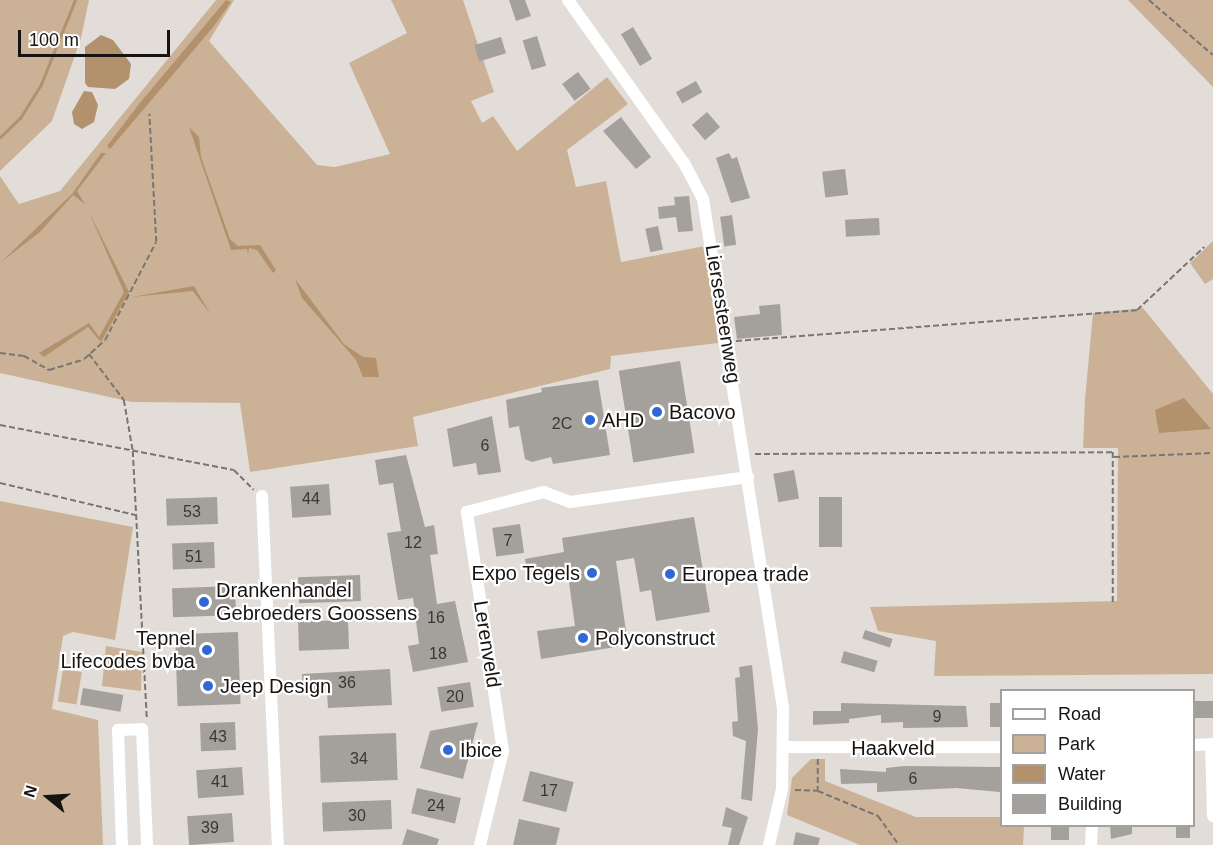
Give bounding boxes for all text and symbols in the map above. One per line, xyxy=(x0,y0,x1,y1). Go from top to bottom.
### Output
scale bar xyxy=(21,18,172,56)
text: 100 m xyxy=(29,30,79,50)
street label: Liersesteenweg xyxy=(700,243,746,385)
place label: Bacovo xyxy=(669,400,736,424)
marker: Bacovo xyxy=(650,405,664,419)
place label: AHD xyxy=(602,408,644,432)
marker: AHD xyxy=(583,413,597,427)
house number: 2C xyxy=(552,414,572,434)
house number: 6 xyxy=(481,436,489,456)
house number: 44 xyxy=(302,489,320,509)
house number: 53 xyxy=(183,502,201,522)
house number: 7 xyxy=(504,531,512,551)
house number: 12 xyxy=(404,533,422,553)
house number: 51 xyxy=(185,547,203,567)
place label: Expo Tegels xyxy=(471,561,580,585)
place label: Europea trade xyxy=(682,562,809,586)
marker: Expo Tegels xyxy=(585,566,599,580)
marker: Europea trade xyxy=(663,567,677,581)
place label: Drankenhandel Gebroeders Goossens xyxy=(216,578,417,625)
marker: Drankenhandel Gebroeders Goossens xyxy=(197,595,211,609)
street label: Lerenveld xyxy=(468,599,506,689)
house number: 16 xyxy=(427,608,445,628)
place label: Tepnel Lifecodes bvba xyxy=(60,626,195,673)
place label: Polyconstruct xyxy=(595,626,715,650)
marker: Polyconstruct xyxy=(576,631,590,645)
marker: Tepnel Lifecodes bvba xyxy=(200,643,214,657)
house number: 18 xyxy=(429,644,447,664)
house number: 36 xyxy=(338,673,356,693)
place label: Jeep Design xyxy=(220,674,331,698)
marker: Jeep Design xyxy=(201,679,215,693)
house number: 20 xyxy=(446,687,464,707)
legend xyxy=(1000,689,1195,827)
text: Road xyxy=(1058,704,1101,724)
house number: 9 xyxy=(933,707,941,727)
house number: 43 xyxy=(209,727,227,747)
text: Park xyxy=(1058,734,1095,754)
street label: Haakveld xyxy=(851,736,935,760)
place label: Ibice xyxy=(460,738,502,762)
marker: Ibice xyxy=(441,743,455,757)
house number: 34 xyxy=(350,749,368,769)
text: Water xyxy=(1058,764,1105,784)
north arrow xyxy=(18,767,78,827)
house number: 6 xyxy=(909,769,917,789)
house number: 41 xyxy=(211,772,229,792)
house number: 17 xyxy=(540,781,558,801)
text: N xyxy=(21,783,40,799)
text: Building xyxy=(1058,794,1122,814)
house number: 24 xyxy=(427,796,445,816)
house number: 30 xyxy=(348,806,366,826)
house number: 39 xyxy=(201,818,219,838)

